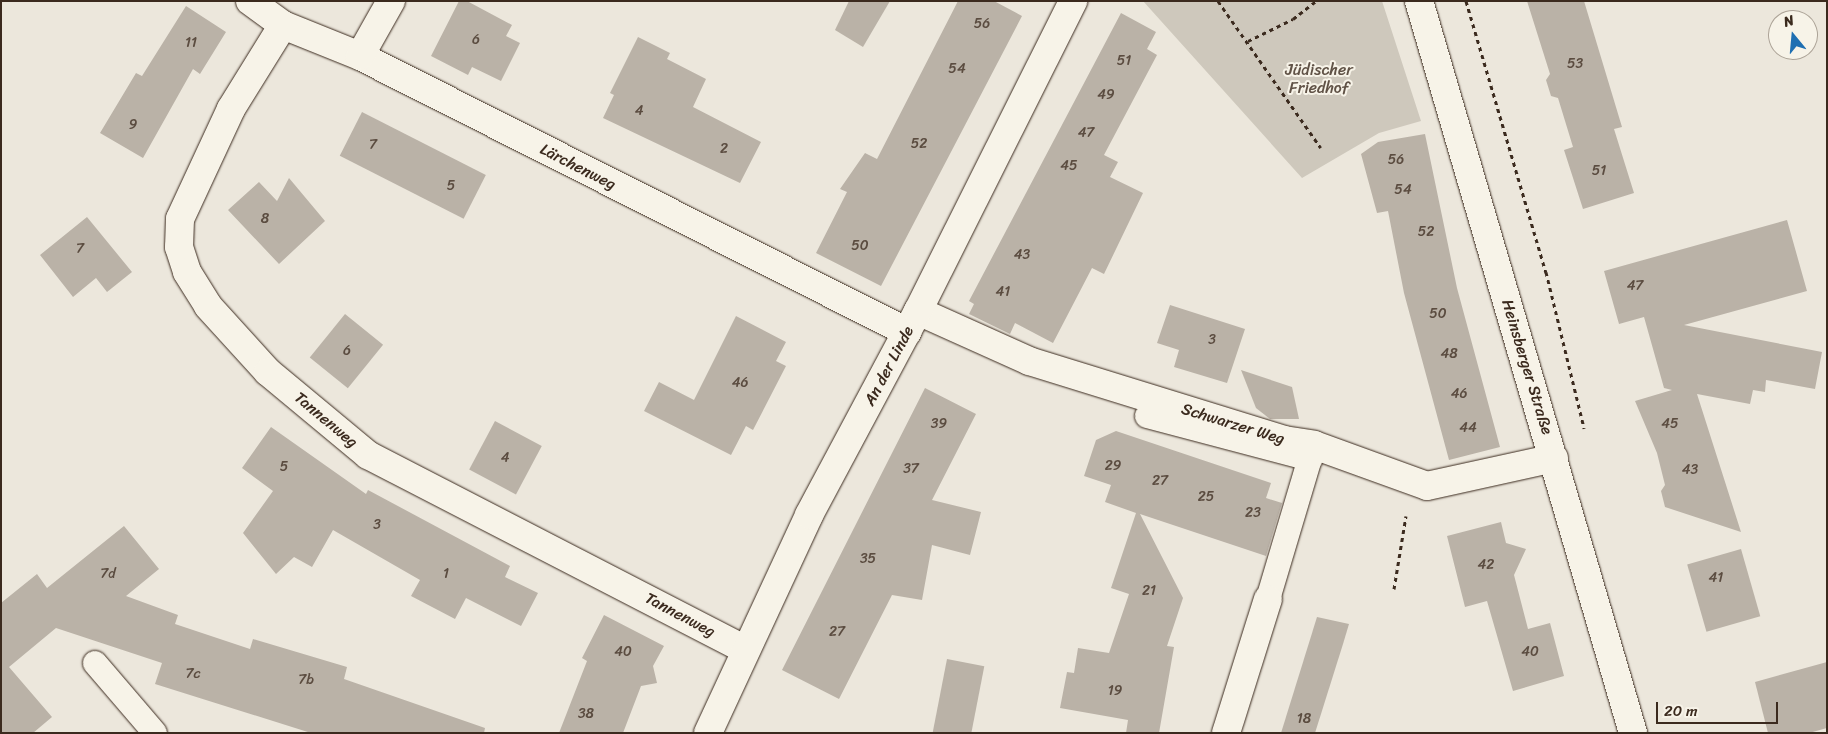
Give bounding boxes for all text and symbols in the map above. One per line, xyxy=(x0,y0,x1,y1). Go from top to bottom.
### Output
text: N xyxy=(1780,8,1797,35)
north arrow xyxy=(1768,10,1818,60)
house number: 56 xyxy=(974,16,990,32)
house number: 6 xyxy=(472,32,480,48)
house number: 11 xyxy=(185,35,197,51)
house number: 51 xyxy=(1117,53,1131,69)
house number: 53 xyxy=(1567,56,1583,72)
park label: Jüdischer Friedhof xyxy=(1285,60,1353,98)
house number: 54 xyxy=(948,61,966,77)
house number: 49 xyxy=(1097,87,1115,103)
house number: 4 xyxy=(635,103,643,119)
house number: 9 xyxy=(129,117,137,133)
house number: 47 xyxy=(1078,125,1094,141)
house number: 52 xyxy=(911,136,927,152)
house number: 7 xyxy=(369,137,377,153)
street label: Lärchenweg xyxy=(537,140,619,194)
house number: 2 xyxy=(720,141,728,157)
house number: 56 xyxy=(1388,152,1404,168)
house number: 45 xyxy=(1060,158,1078,174)
house number: 51 xyxy=(1592,163,1606,179)
house number: 5 xyxy=(447,178,455,194)
house number: 54 xyxy=(1394,182,1412,198)
house number: 8 xyxy=(261,211,269,227)
house number: 52 xyxy=(1418,224,1434,240)
house number: 50 xyxy=(851,238,869,254)
house number: 7 xyxy=(76,241,84,257)
house number: 43 xyxy=(1014,247,1030,263)
house number: 47 xyxy=(1627,278,1643,294)
house number: 41 xyxy=(996,284,1010,300)
street label: Heinsberger Straße xyxy=(1497,297,1557,437)
house number: 50 xyxy=(1429,306,1447,322)
street label: An der Linde xyxy=(860,323,918,409)
house number: 3 xyxy=(1208,332,1216,348)
house number: 6 xyxy=(343,343,351,359)
house number: 48 xyxy=(1440,346,1458,362)
house number: 46 xyxy=(732,375,748,391)
house number: 46 xyxy=(1451,386,1467,402)
street label: Tannenweg xyxy=(291,388,361,452)
street label: Schwarzer Weg xyxy=(1179,399,1287,449)
house number: 39 xyxy=(931,416,947,432)
house number: 45 xyxy=(1661,416,1679,432)
house number: 44 xyxy=(1459,420,1477,436)
house number: 4 xyxy=(501,450,509,466)
house number: 29 xyxy=(1105,458,1121,474)
house number: 5 xyxy=(280,459,288,475)
house number: 37 xyxy=(903,461,919,477)
house number: 43 xyxy=(1682,462,1698,478)
house number: 27 xyxy=(1152,473,1168,489)
house number: 25 xyxy=(1198,489,1214,505)
house number: 23 xyxy=(1245,505,1261,521)
house number: 3 xyxy=(373,517,381,533)
house number: 35 xyxy=(860,551,876,567)
house number: 42 xyxy=(1478,557,1494,573)
house number: 7d xyxy=(100,566,116,582)
house number: 1 xyxy=(443,566,449,582)
house number: 41 xyxy=(1709,570,1723,586)
house number: 21 xyxy=(1142,583,1156,599)
street label: Tannenweg xyxy=(642,589,718,641)
house number: 27 xyxy=(829,624,845,640)
house number: 40 xyxy=(614,644,632,660)
house number: 40 xyxy=(1521,644,1539,660)
house number: 7c xyxy=(186,666,200,682)
house number: 7b xyxy=(298,672,314,688)
house number: 19 xyxy=(1108,683,1122,699)
scale bar xyxy=(1658,692,1780,724)
text: 20 m xyxy=(1664,698,1698,724)
house number: 38 xyxy=(578,706,594,722)
house number: 18 xyxy=(1297,711,1311,727)

